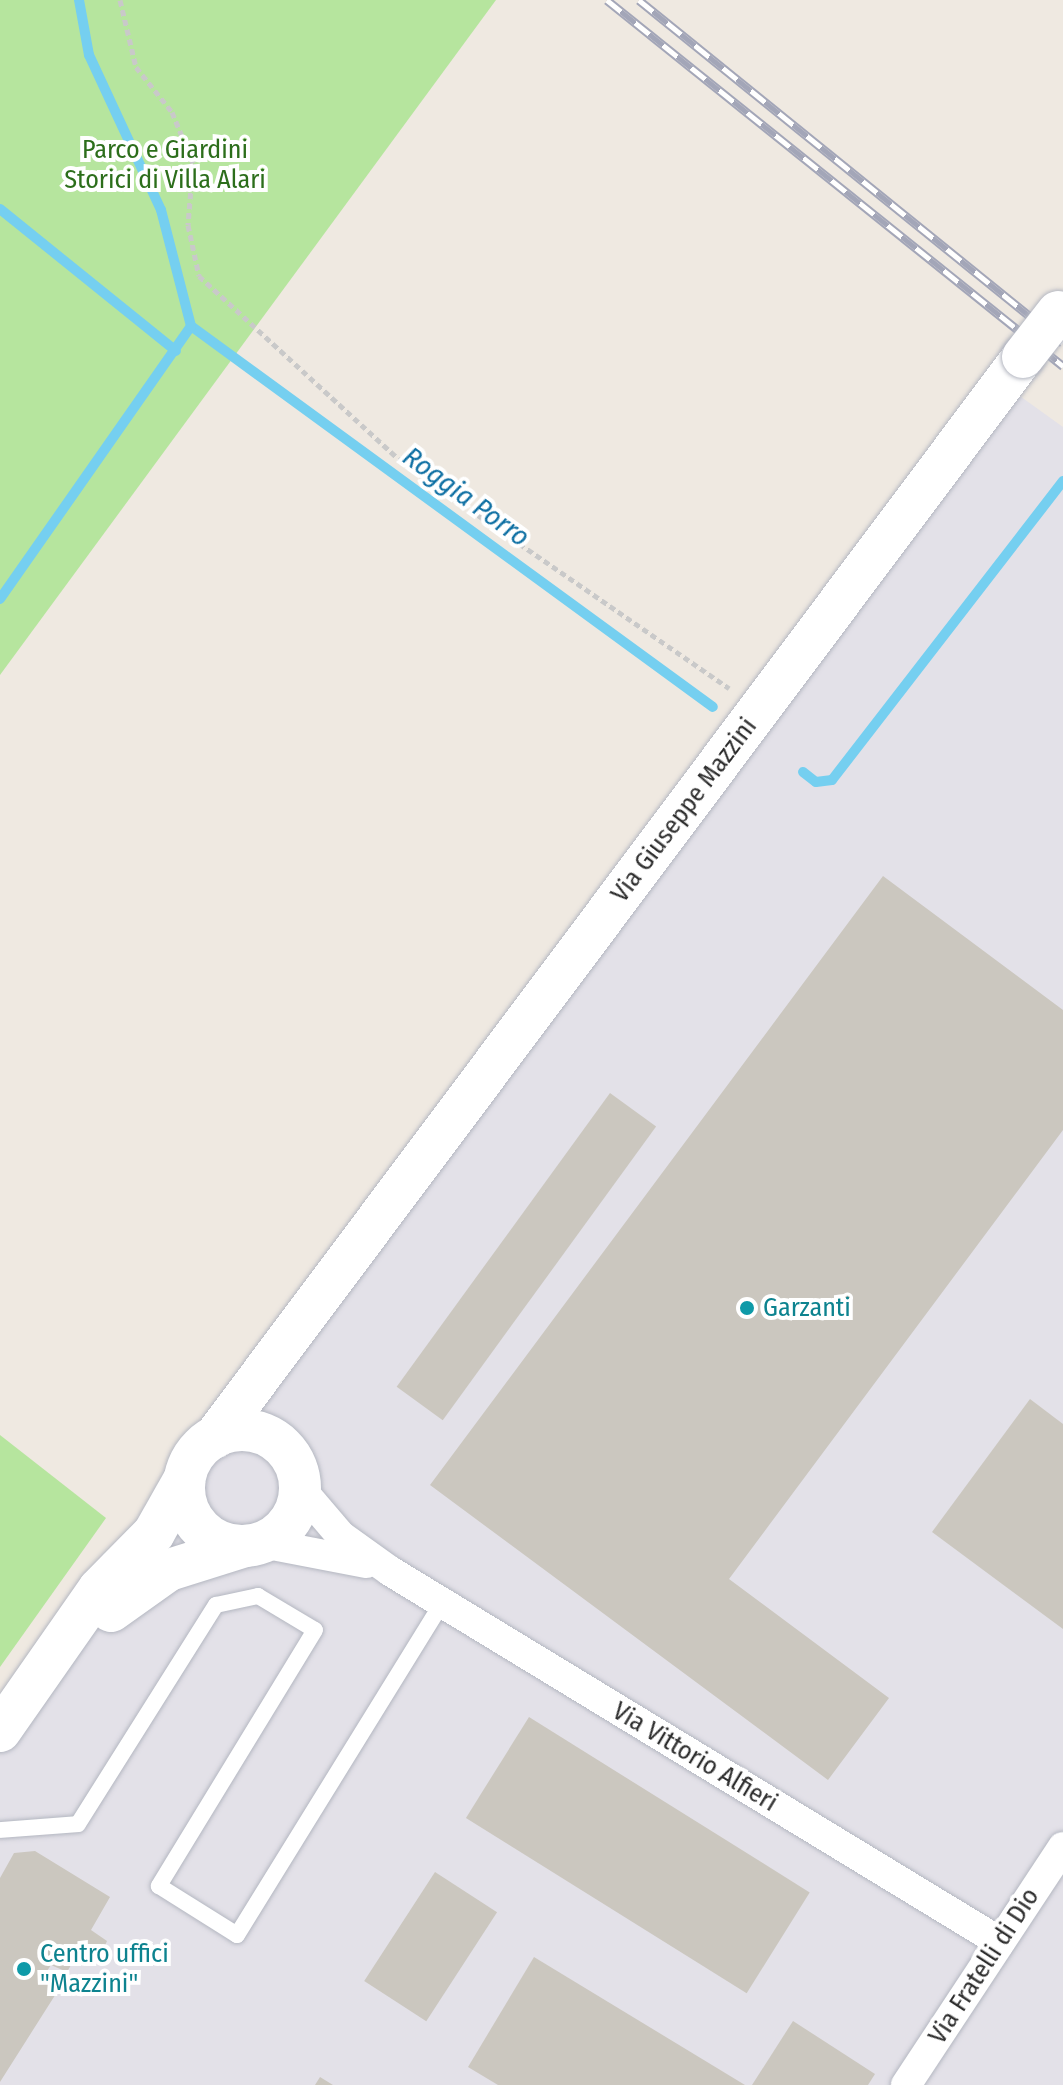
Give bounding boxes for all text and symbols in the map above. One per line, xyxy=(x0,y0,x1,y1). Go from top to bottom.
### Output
park label: Parco e Giardini Storici di Villa Alari xyxy=(64,134,266,196)
water label: Roggia Porro xyxy=(396,440,536,554)
street label: Via Giuseppe Mazzini xyxy=(604,712,764,908)
place label: Garzanti xyxy=(763,1292,851,1324)
marker: Garzanti xyxy=(738,1299,756,1317)
street label: Via Vittorio Alfieri xyxy=(607,1696,783,1818)
street label: Via Fratelli di Dio xyxy=(922,1882,1046,2050)
place label: Centro uffici "Mazzini" xyxy=(40,1938,169,2000)
marker: Centro uffici "Mazzini" xyxy=(15,1960,33,1978)

